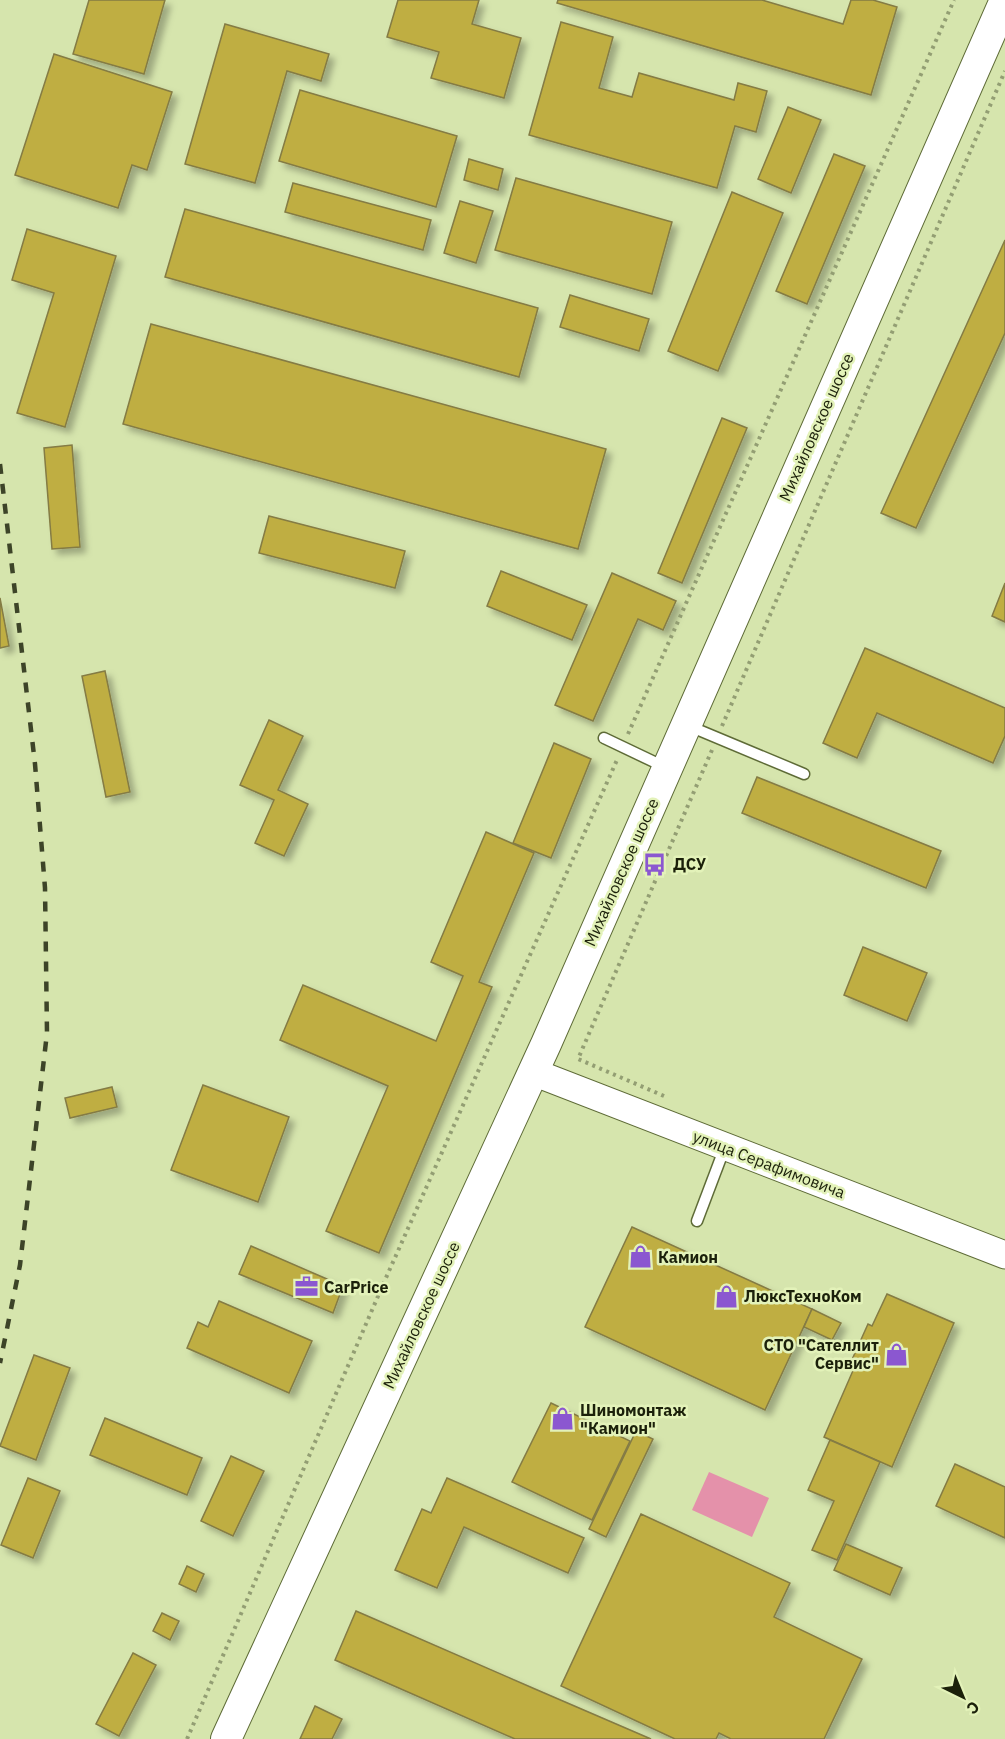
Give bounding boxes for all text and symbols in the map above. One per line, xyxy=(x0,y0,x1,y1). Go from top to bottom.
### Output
street label: Михайловское шоссе xyxy=(774,350,858,504)
street label: Михайловское шоссе xyxy=(579,795,663,949)
bus stop icon: ДСУ xyxy=(642,851,668,877)
place label: ДСУ xyxy=(673,854,706,874)
street label: улица Серафимовича xyxy=(690,1126,848,1202)
street label: Михайловское шоссе xyxy=(378,1238,464,1392)
shop icon: Камион xyxy=(627,1244,653,1270)
place label: Камион xyxy=(658,1247,718,1267)
office icon: CarPrice xyxy=(293,1274,319,1300)
place label: CarPrice xyxy=(324,1277,389,1297)
shop icon: ЛюксТехноКом xyxy=(713,1283,739,1309)
place label: ЛюксТехноКом xyxy=(744,1286,862,1306)
place label: СТО "Сателлит Сервис" xyxy=(763,1335,879,1373)
shop icon: СТО "Сателлит Сервис" xyxy=(884,1341,910,1367)
place label: Шиномонтаж "Камион" xyxy=(580,1400,686,1438)
shop icon: Шиномонтаж "Камион" xyxy=(549,1406,575,1432)
north arrow xyxy=(933,1667,993,1727)
text: С xyxy=(963,1697,984,1719)

